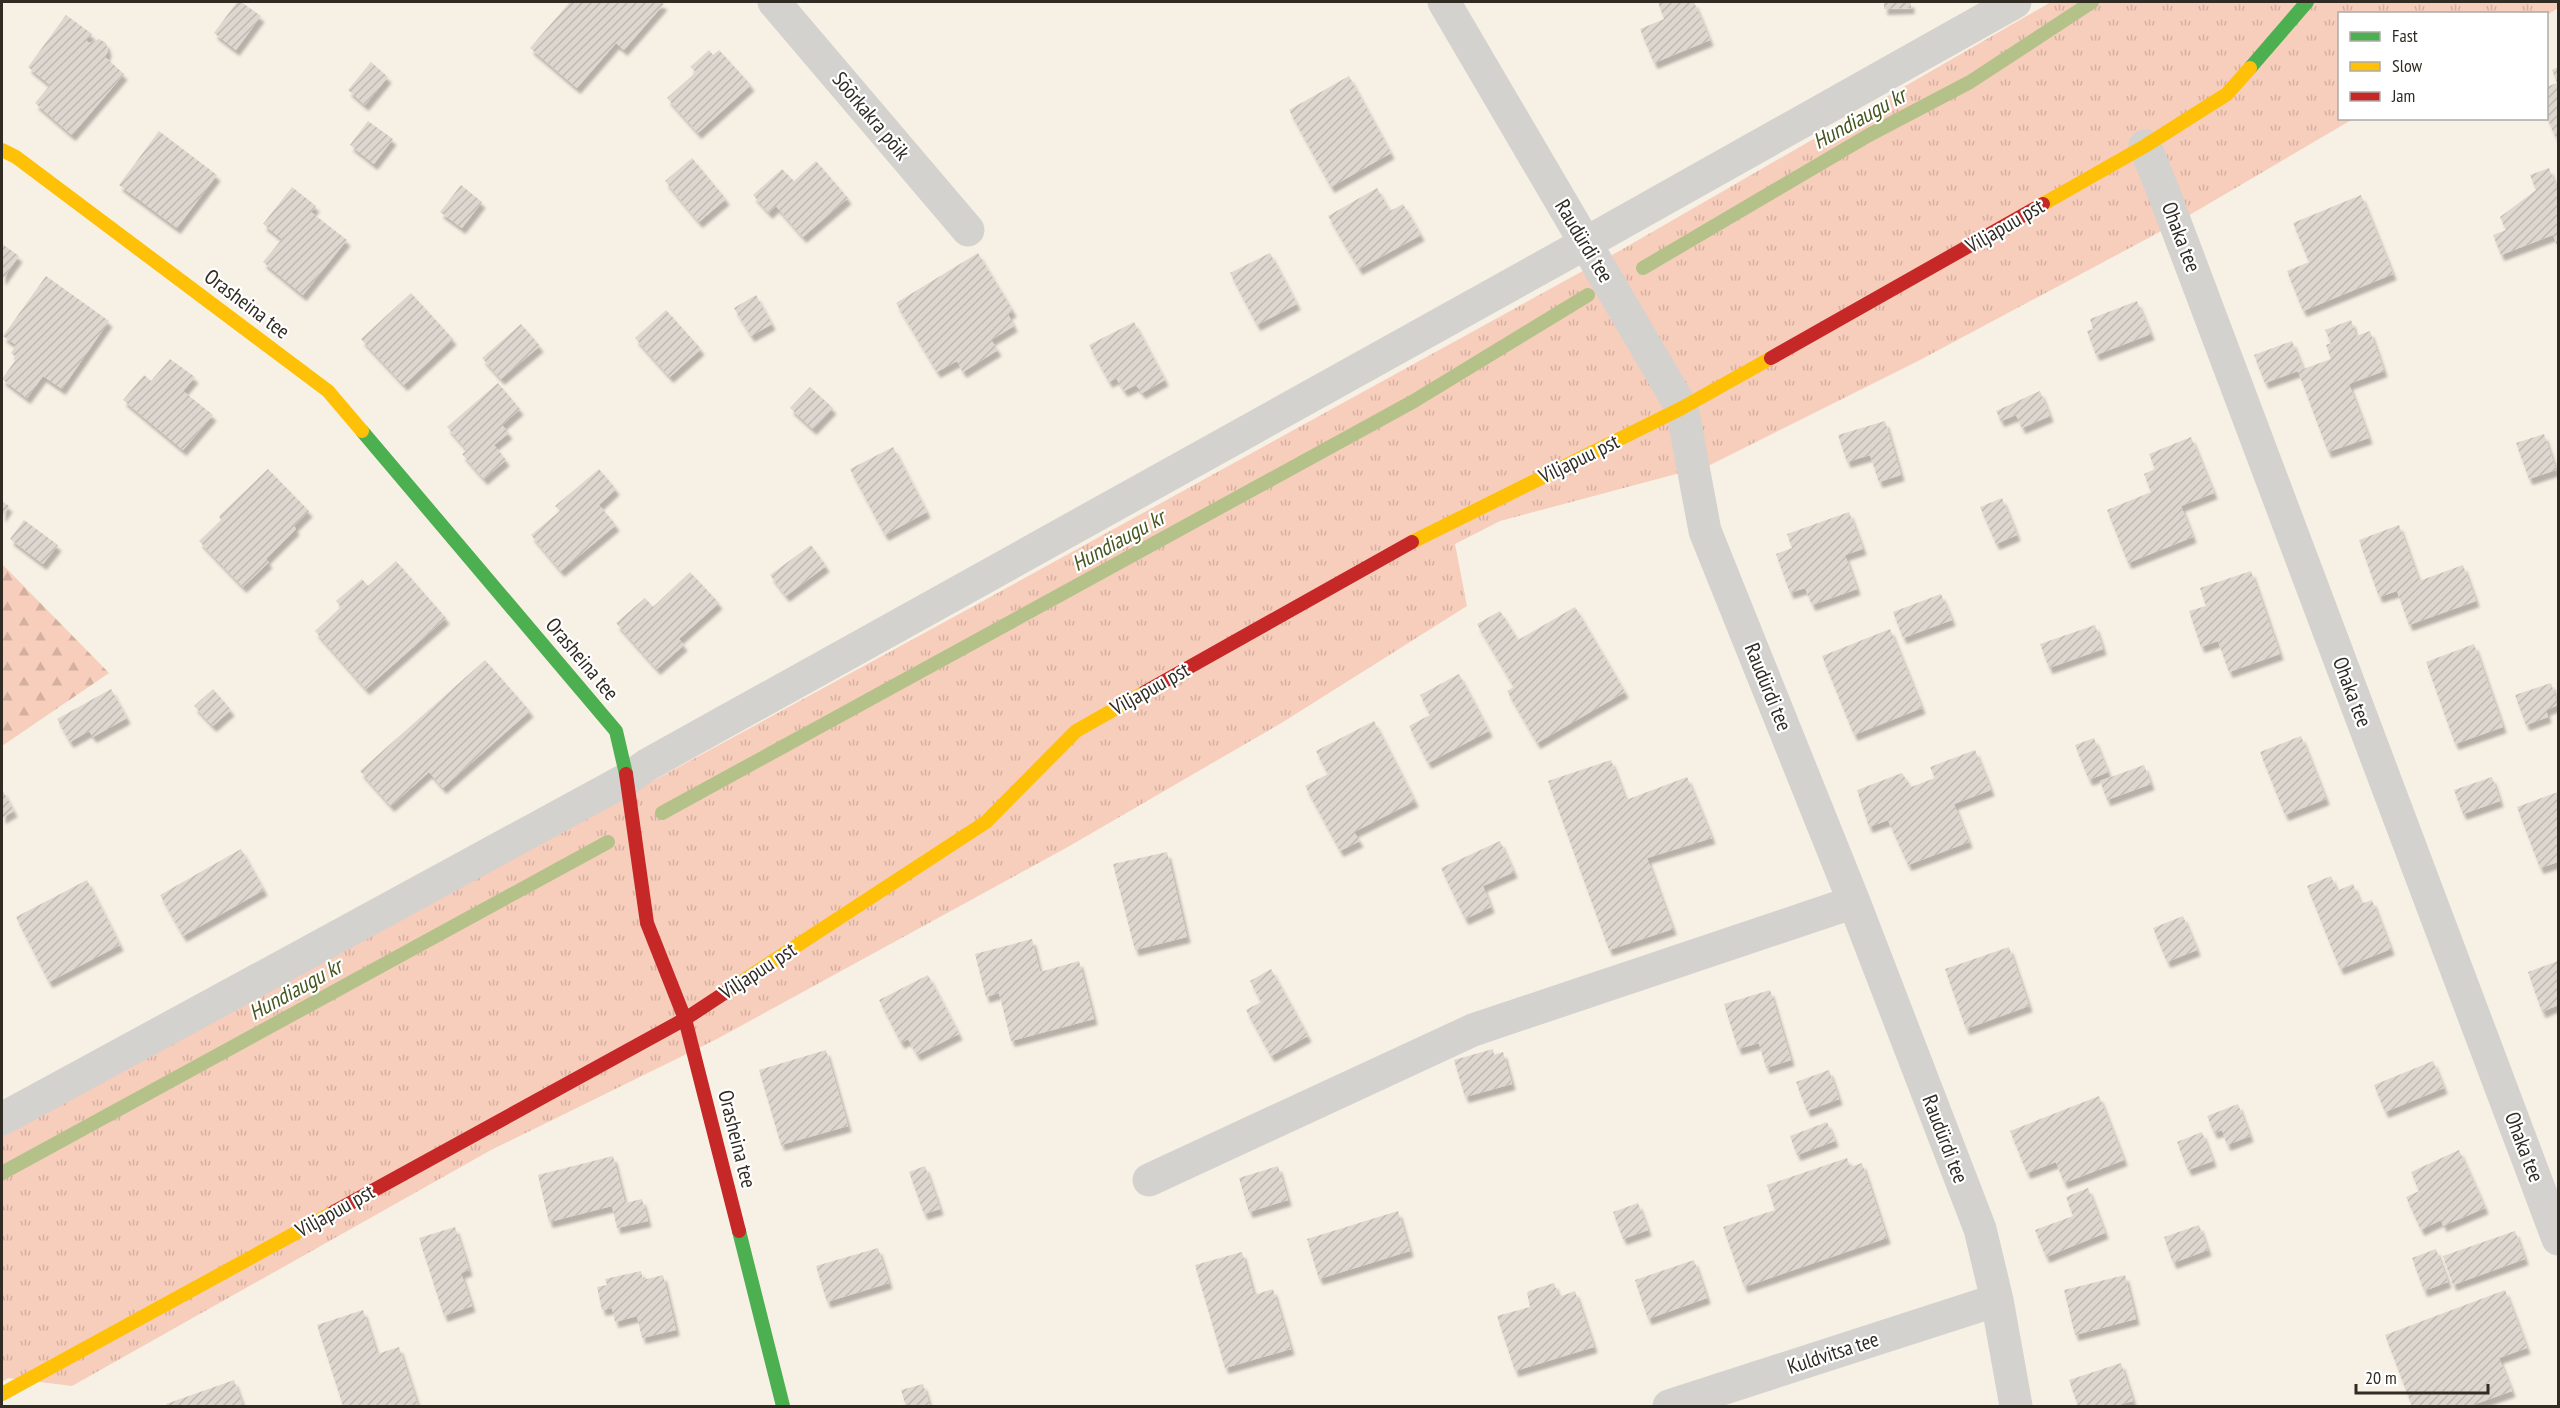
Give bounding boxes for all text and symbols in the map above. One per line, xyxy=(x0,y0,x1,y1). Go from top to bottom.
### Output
legend xyxy=(2338,12,2548,120)
text: Fast xyxy=(2392,24,2418,47)
text: Slow xyxy=(2392,54,2423,77)
street label: Sõõrkakra põik xyxy=(827,66,916,165)
water label: Hundiaugu kr xyxy=(1808,80,1913,155)
text: Jam xyxy=(2391,84,2415,107)
street label: Viljapuu pst xyxy=(1960,192,2049,259)
street label: Raudürdi tee xyxy=(1549,194,1620,287)
street label: Ohaka tee xyxy=(2156,198,2207,276)
street label: Orasheina tee xyxy=(199,263,295,345)
street label: Viljapuu pst xyxy=(1533,427,1624,490)
water label: Hundiaugu kr xyxy=(1067,502,1172,577)
street label: Orasheina tee xyxy=(540,612,625,706)
street label: Raudürdi tee xyxy=(1739,639,1798,735)
street label: Ohaka tee xyxy=(2327,653,2378,731)
street label: Viljapuu pst xyxy=(1105,656,1194,722)
street label: Viljapuu pst xyxy=(714,936,801,1006)
water label: Hundiaugu kr xyxy=(244,951,349,1026)
street label: Orasheina tee xyxy=(712,1087,763,1191)
street label: Raudürdi tee xyxy=(1916,1091,1975,1187)
street label: Ohaka tee xyxy=(2499,1108,2550,1186)
street label: Viljapuu pst xyxy=(290,1178,379,1244)
street label: Kuldvitsa tee xyxy=(1784,1325,1882,1380)
scale bar xyxy=(2356,1357,2488,1395)
text: 20 m xyxy=(2365,1366,2397,1389)

